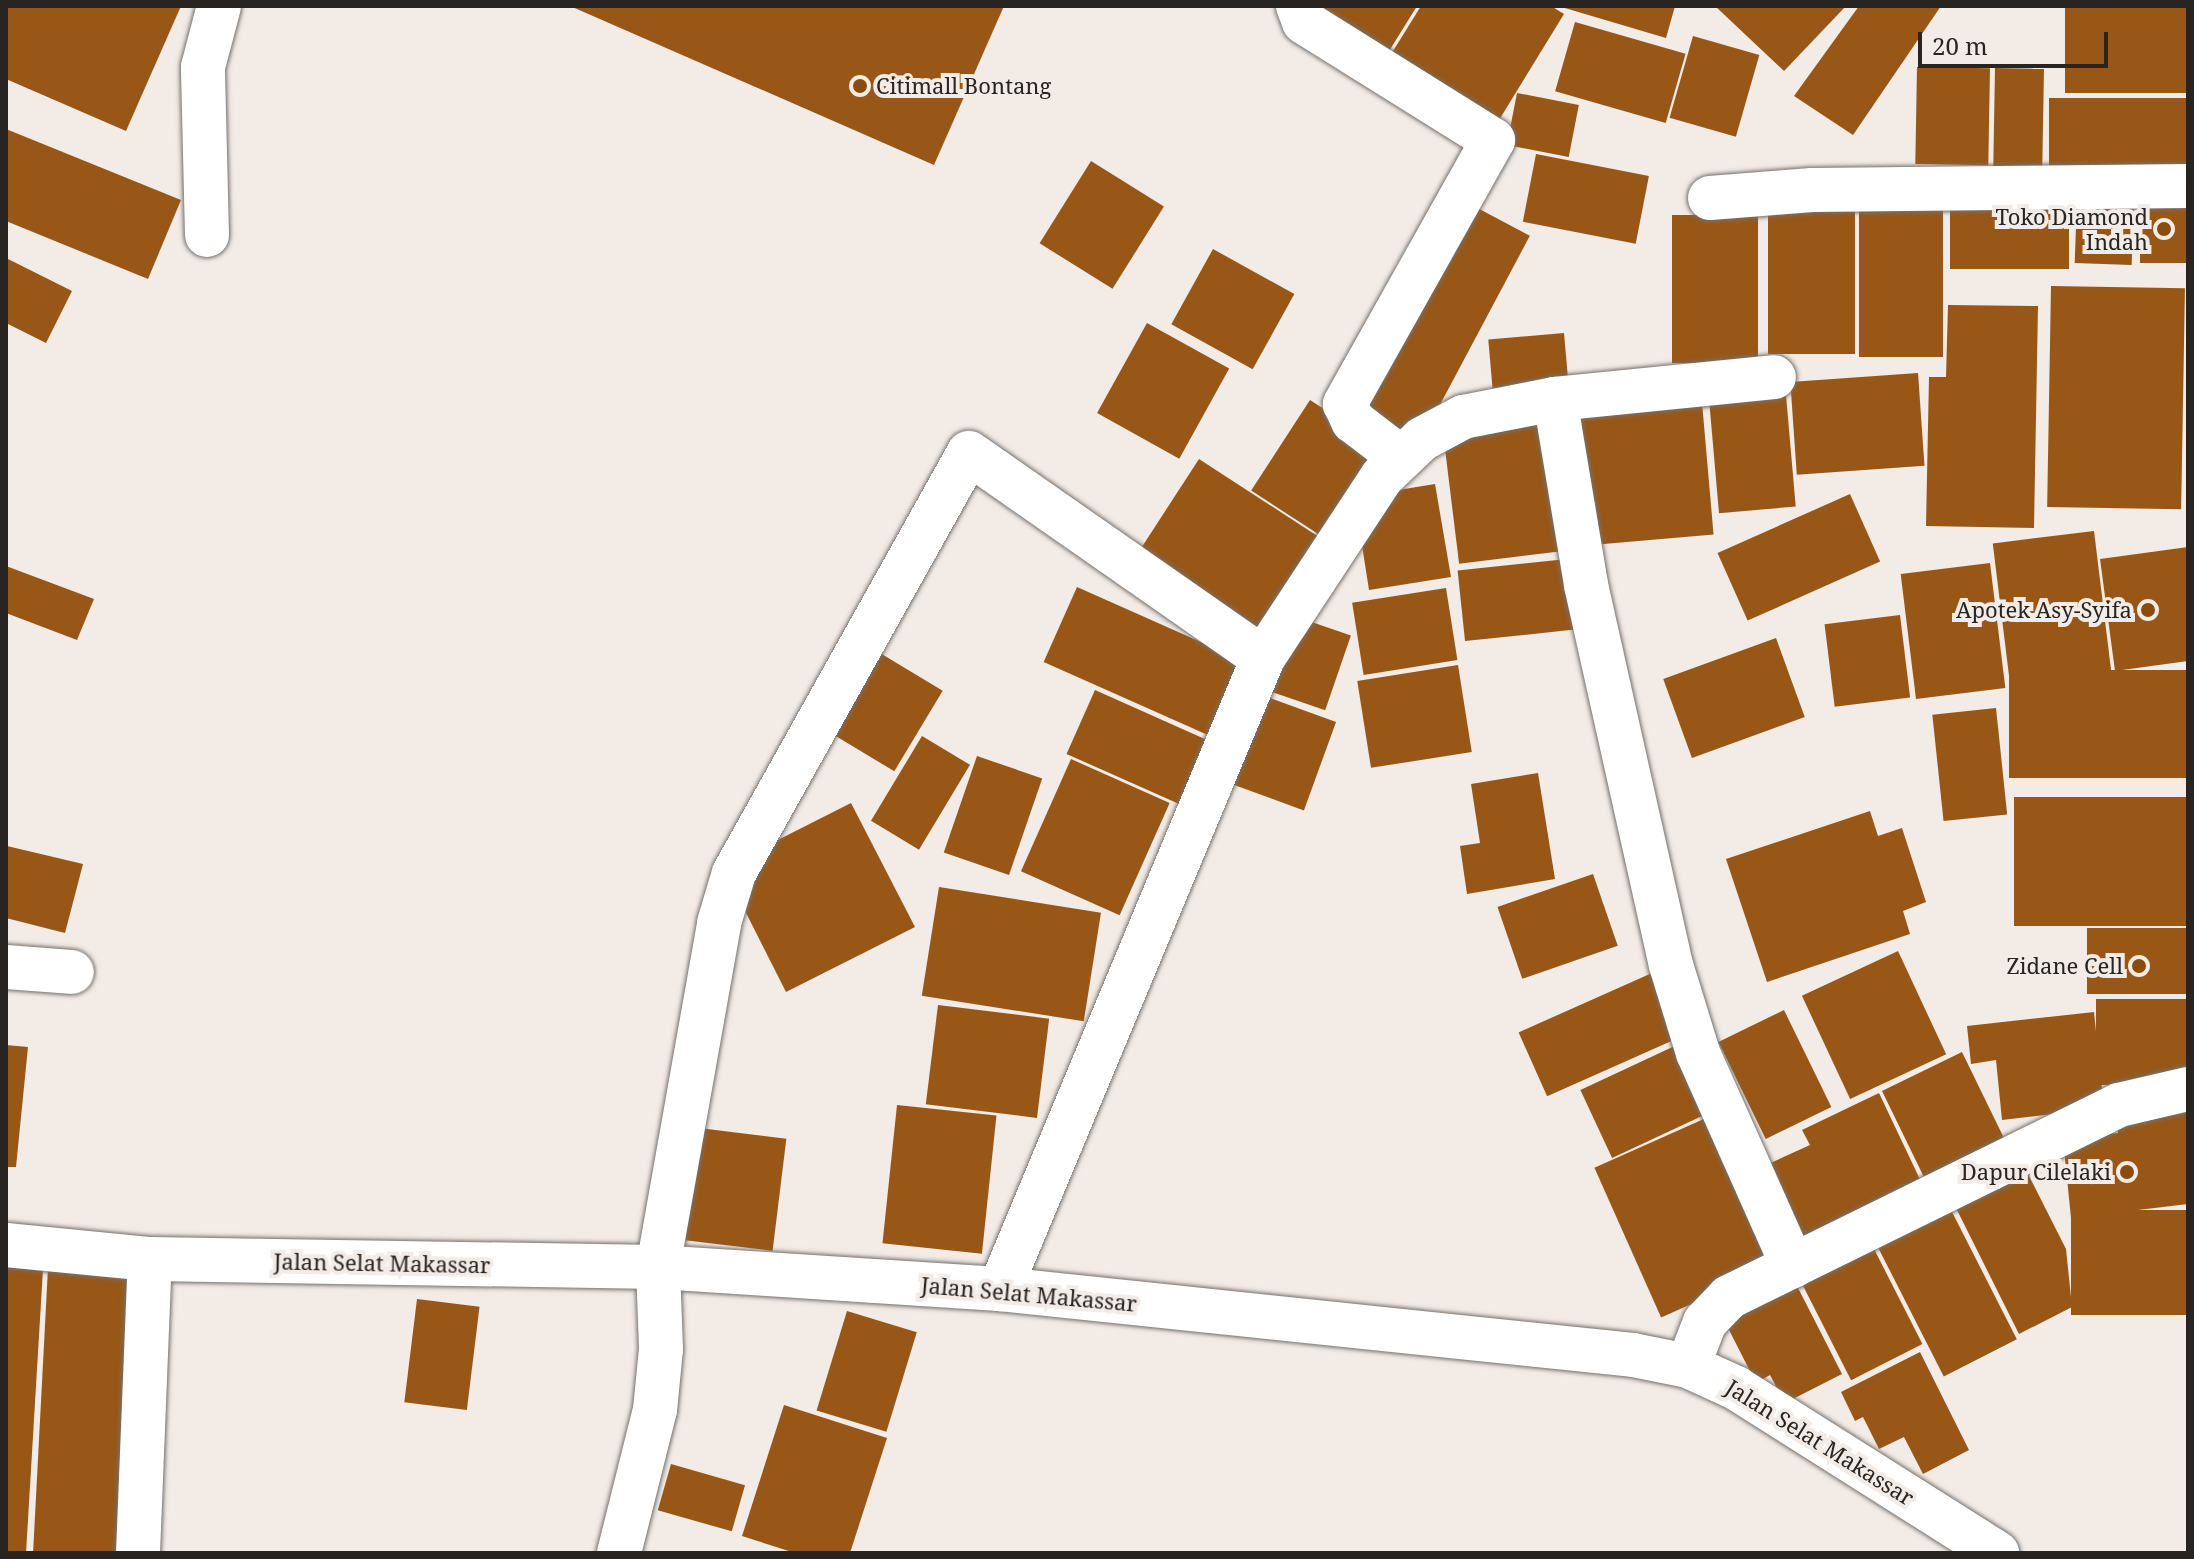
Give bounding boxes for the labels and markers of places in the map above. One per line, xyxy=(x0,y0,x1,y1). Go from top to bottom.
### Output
place label: Citimall Bontang xyxy=(876,73,1051,99)
marker: Citimall Bontang xyxy=(851,77,869,95)
place label: Toko Diamond Indah xyxy=(1995,203,2148,254)
marker: Toko Diamond Indah xyxy=(2155,220,2173,238)
place label: Apotek Asy-Syifa xyxy=(1956,597,2132,623)
marker: Apotek Asy-Syifa xyxy=(2139,601,2157,619)
place label: Zidane Cell xyxy=(2006,953,2123,979)
marker: Zidane Cell xyxy=(2130,957,2148,975)
place label: Dapur Cilelaki xyxy=(1961,1159,2111,1185)
marker: Dapur Cilelaki xyxy=(2118,1163,2136,1181)

